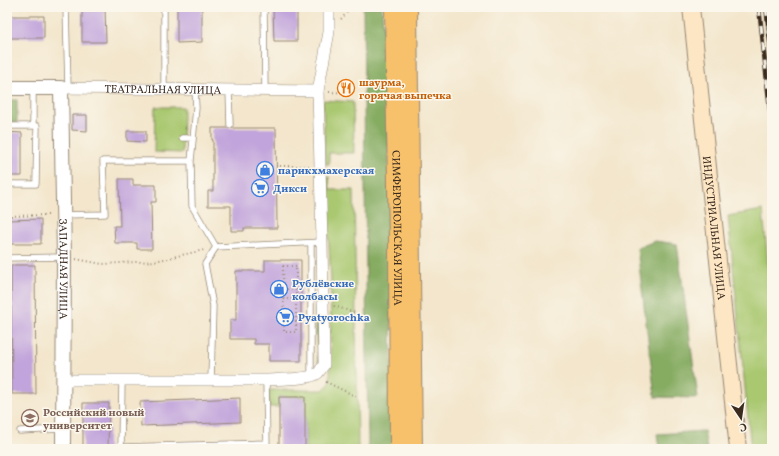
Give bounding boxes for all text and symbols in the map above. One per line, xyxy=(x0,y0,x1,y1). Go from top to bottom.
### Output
place label: шаурма, горячая выпечка xyxy=(359,76,452,104)
restaurant icon: шаурма, горячая выпечка xyxy=(336,78,356,98)
street label: ТЕАТРАЛЬНАЯ УЛИЦА xyxy=(104,83,222,99)
street label: СИМФЕРОПОЛЬСКАЯ УЛИЦА xyxy=(387,150,404,306)
street label: ИНДУСТРИАЛЬНАЯ УЛИЦА xyxy=(698,155,728,301)
shop icon: парикхмахерская xyxy=(255,160,275,180)
place label: парикхмахерская xyxy=(278,164,374,179)
supermarket icon: Дикси xyxy=(250,178,270,198)
place label: Дикси xyxy=(273,182,307,197)
street label: ЗАПАДНАЯ УЛИЦА xyxy=(54,218,70,320)
place label: Рублёвские колбасы xyxy=(292,277,355,305)
shop icon: Рублёвские колбасы xyxy=(269,279,289,299)
supermarket icon: Pyatyorochka xyxy=(275,307,295,327)
place label: Pyatyorochka xyxy=(298,311,370,326)
north arrow xyxy=(721,398,761,438)
place label: Российский новый университет xyxy=(43,406,144,434)
school or university icon: Российский новый университет xyxy=(20,408,40,428)
text: С xyxy=(738,418,748,434)

